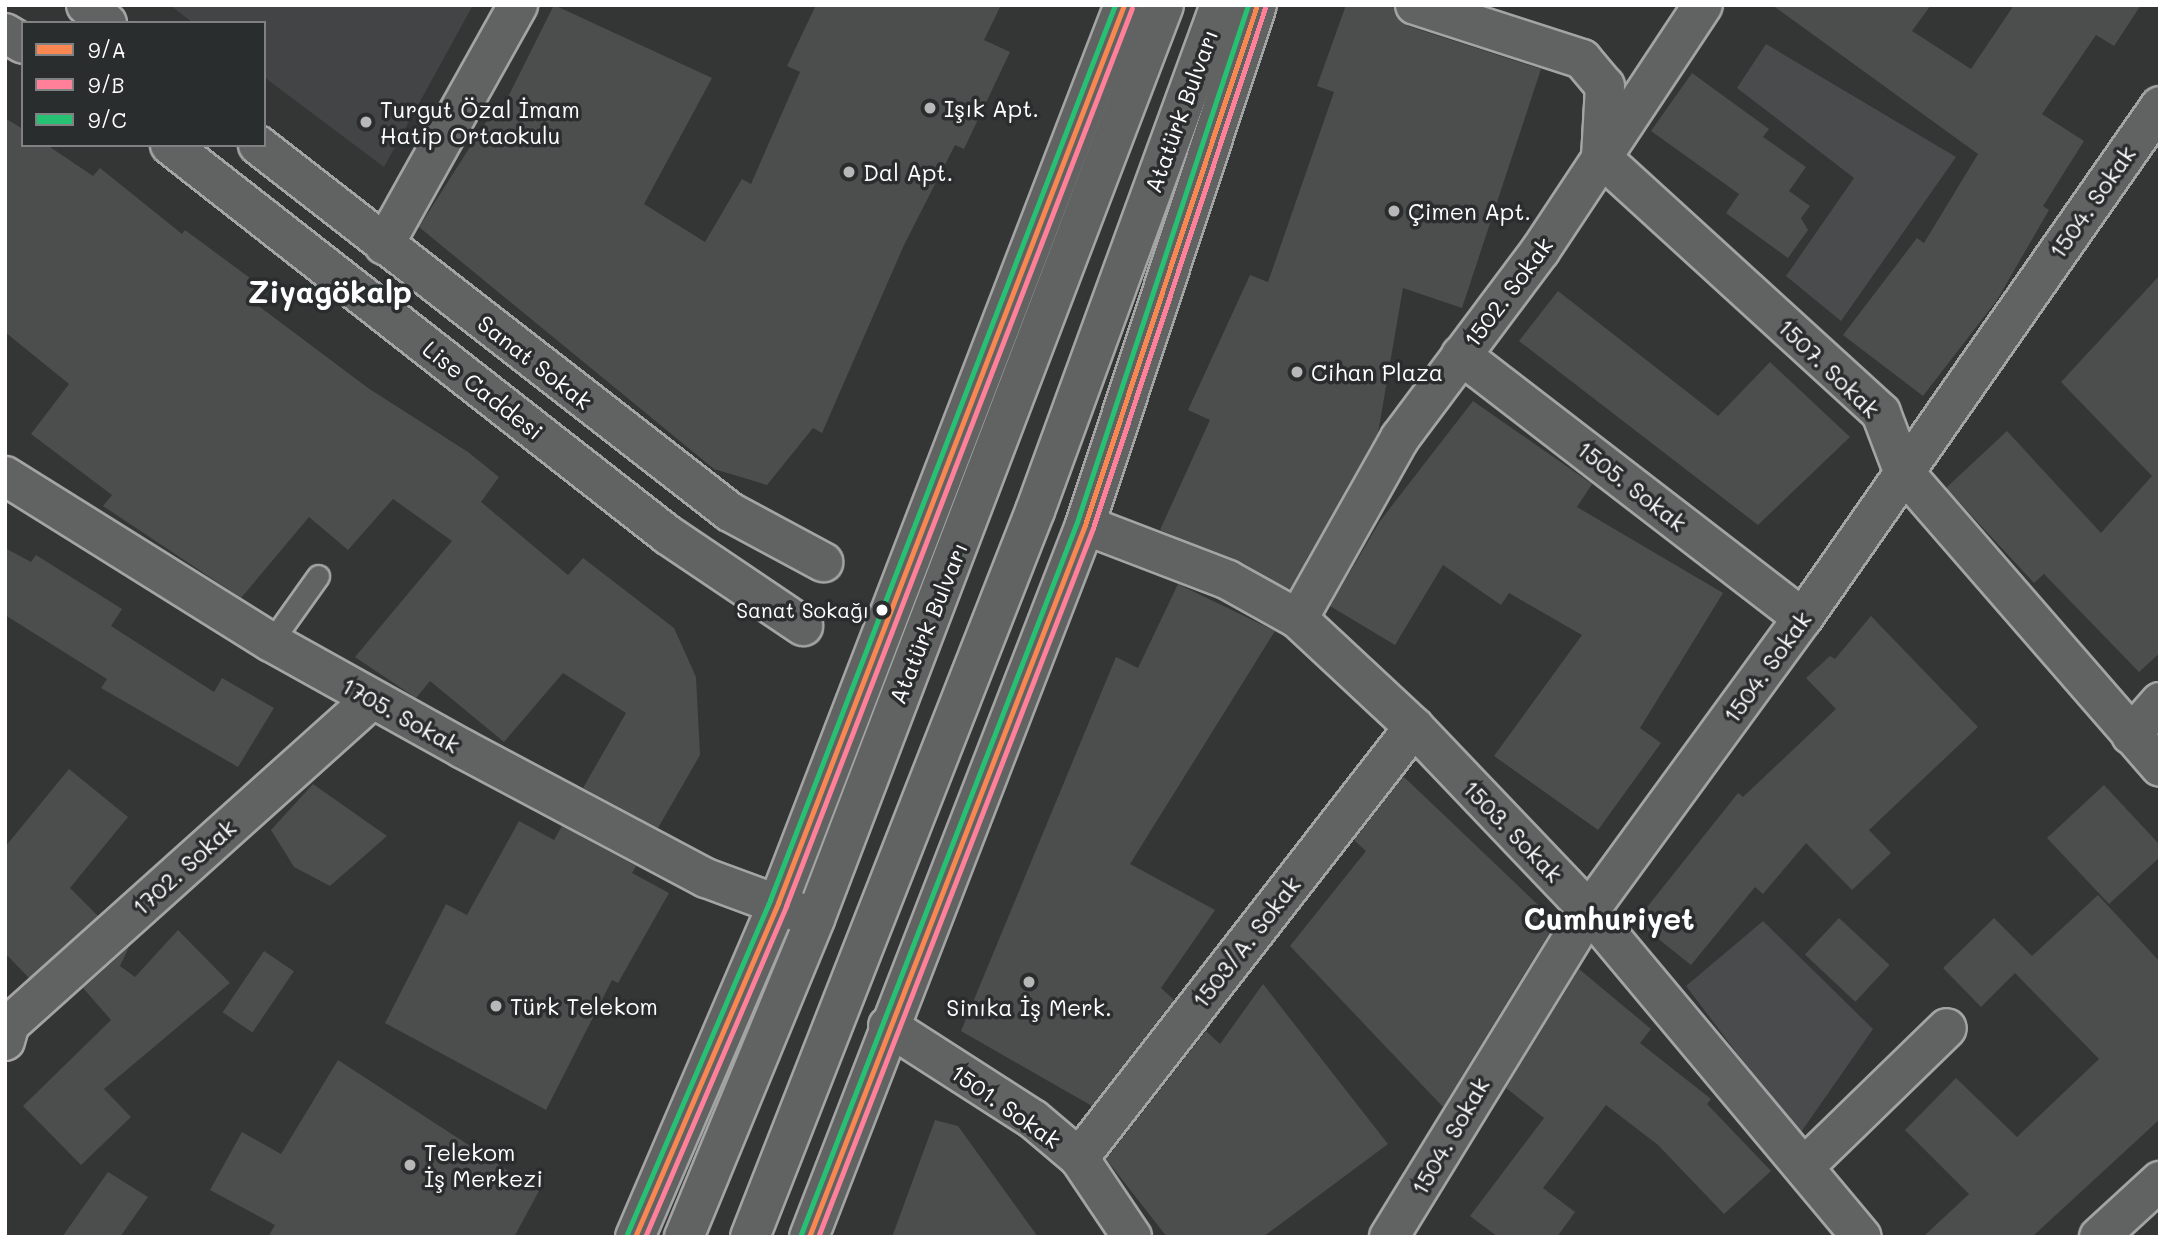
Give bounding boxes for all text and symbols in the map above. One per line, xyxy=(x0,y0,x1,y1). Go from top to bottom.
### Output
legend xyxy=(21,21,266,147)
street label: Atatürk Bulvarı xyxy=(1139,25,1223,197)
text: 9/A xyxy=(88,36,126,63)
text: 9/B xyxy=(88,71,124,98)
place label: Işık Apt. xyxy=(944,94,1039,122)
place label: Turgut Özal İmam Hatip Ortaokulu xyxy=(380,95,580,149)
marker: Işık Apt. xyxy=(922,100,938,116)
text: 9/C xyxy=(88,106,126,133)
marker: Turgut Özal İmam Hatip Ortaokulu xyxy=(358,114,374,130)
street label: 1504. Sokak xyxy=(2043,140,2141,264)
place label: Dal Apt. xyxy=(863,158,953,186)
marker: Dal Apt. xyxy=(841,164,857,180)
place label: Çimen Apt. xyxy=(1408,197,1531,225)
marker: Çimen Apt. xyxy=(1386,203,1402,219)
street label: 1502. Sokak xyxy=(1458,232,1558,352)
district label: Ziyagökalp xyxy=(248,273,412,309)
street label: Sanat Sokak xyxy=(472,309,598,415)
street label: 1507. Sokak xyxy=(1773,313,1885,423)
street label: Lise Caddesi xyxy=(418,335,548,445)
place label: Cihan Plaza xyxy=(1311,358,1443,386)
marker: Cihan Plaza xyxy=(1289,364,1305,380)
street label: 1505. Sokak xyxy=(1572,435,1692,537)
street label: Atatürk Bulvarı xyxy=(883,538,973,708)
place label: Sanat Sokağı xyxy=(736,597,869,623)
marker: Sanat Sokağı xyxy=(875,603,889,617)
street label: 1504. Sokak xyxy=(1717,606,1817,728)
street label: 1705. Sokak xyxy=(337,671,465,759)
street label: 1503. Sokak xyxy=(1458,774,1568,888)
street label: 1702. Sokak xyxy=(127,813,241,921)
street label: 1503/A. Sokak xyxy=(1186,871,1306,1013)
district label: Cumhuriyet xyxy=(1523,900,1695,936)
marker: Sinıka İş Merk. xyxy=(1021,974,1037,990)
place label: Türk Telekom xyxy=(510,992,658,1020)
place label: Sinıka İş Merk. xyxy=(946,993,1112,1021)
marker: Türk Telekom xyxy=(488,998,504,1014)
street label: 1501. Sokak xyxy=(946,1058,1066,1154)
street label: 1504. Sokak xyxy=(1405,1072,1495,1200)
place label: Telekom İş Merkezi xyxy=(424,1138,543,1192)
marker: Telekom İş Merkezi xyxy=(402,1157,418,1173)

